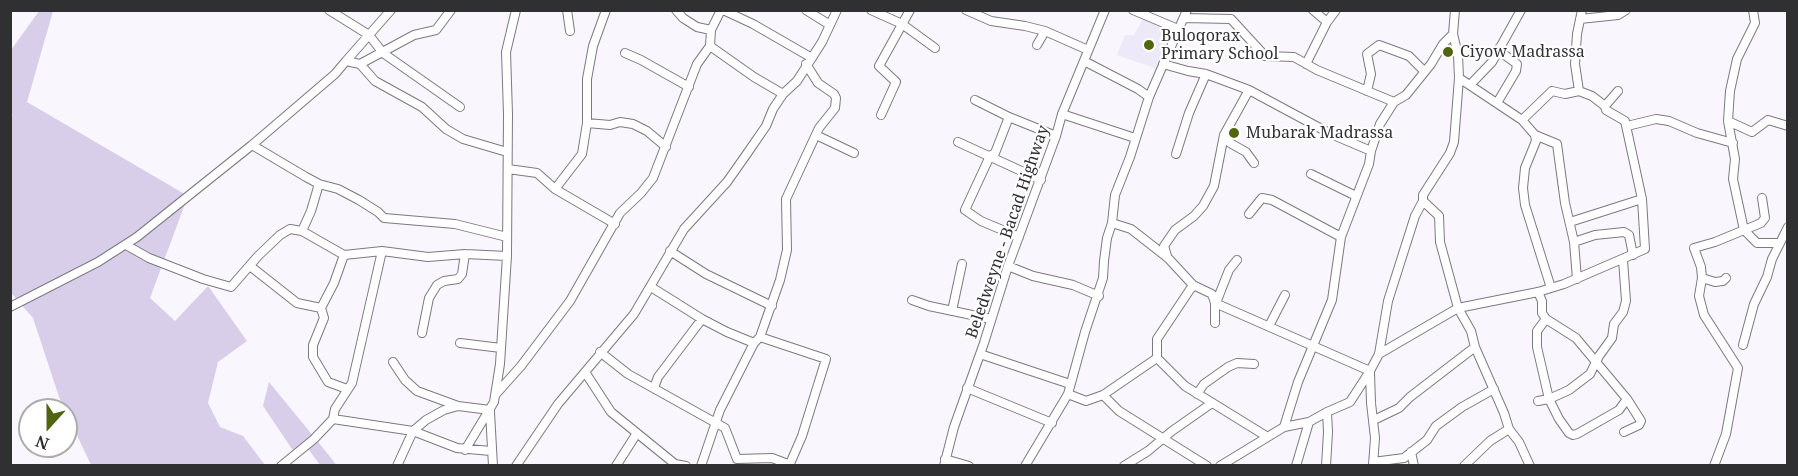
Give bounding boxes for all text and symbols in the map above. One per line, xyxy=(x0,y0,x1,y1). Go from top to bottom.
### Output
place label: Buloqorax Primary School xyxy=(1161,26,1278,64)
marker: Buloqorax Primary School xyxy=(1142,38,1156,52)
place label: Ciyow Madrassa xyxy=(1460,42,1585,62)
marker: Ciyow Madrassa xyxy=(1441,45,1455,59)
street label: Beledweyne - Bacad Highway xyxy=(962,123,1054,341)
place label: Mubarak Madrassa xyxy=(1246,123,1393,143)
marker: Mubarak Madrassa xyxy=(1227,126,1241,140)
north arrow xyxy=(18,398,78,458)
text: N xyxy=(32,430,52,455)

